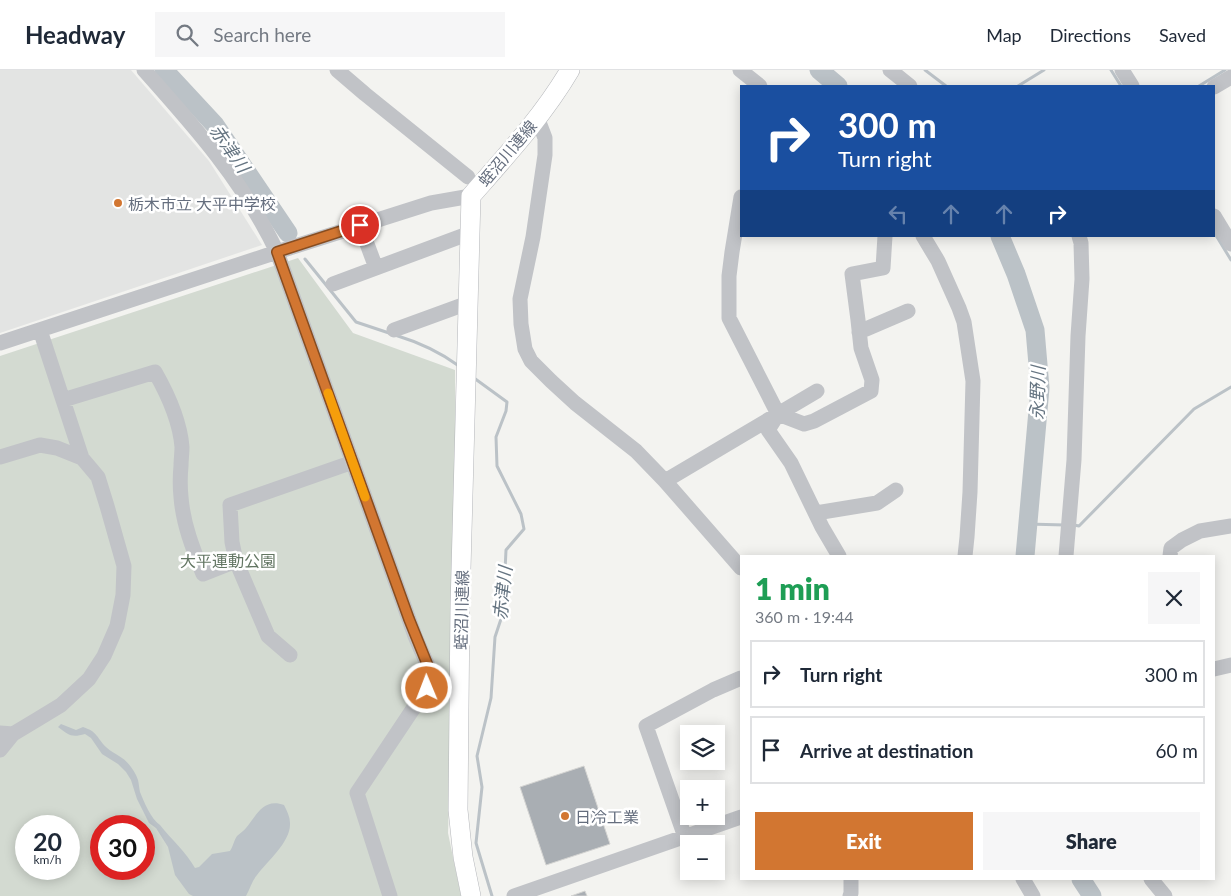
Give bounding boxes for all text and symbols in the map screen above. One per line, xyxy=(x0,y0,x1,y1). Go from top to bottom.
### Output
search box xyxy=(155,12,505,57)
text: Headway xyxy=(25,20,125,49)
icon: search xyxy=(173,21,201,49)
text: Search here xyxy=(213,23,311,46)
text: Map xyxy=(986,24,1022,46)
text: Directions xyxy=(1050,24,1131,46)
text: Saved xyxy=(1159,24,1206,46)
text: 300 m xyxy=(838,103,937,145)
icon: right xyxy=(755,105,820,170)
street label: 蛭沼川連線 xyxy=(474,116,540,190)
water label: 赤津川 xyxy=(206,120,256,178)
text: Turn right xyxy=(838,145,932,172)
place label: 栃木市立 大平中学校 xyxy=(128,194,276,213)
marker: 栃木市立 大平中学校 xyxy=(112,197,124,209)
icon: left xyxy=(884,200,912,228)
icon: ahead xyxy=(937,200,965,228)
icon: ahead xyxy=(990,200,1018,228)
icon: right xyxy=(1043,200,1071,228)
pin xyxy=(339,204,381,246)
icon: arrive xyxy=(346,211,374,239)
water label: 永野川 xyxy=(1026,364,1049,420)
park label: 大平運動公園 xyxy=(180,551,276,570)
water label: 赤津川 xyxy=(488,563,516,621)
street label: 蛭沼川連線 xyxy=(451,570,471,650)
text: 1 min xyxy=(755,570,830,606)
button: close xyxy=(1148,572,1200,624)
text: 360 m · 19:44 xyxy=(755,607,854,626)
icon: right xyxy=(757,660,785,688)
position arrow xyxy=(400,661,452,713)
text: Turn right xyxy=(800,663,882,686)
text: 300 m xyxy=(1144,663,1198,686)
map controls xyxy=(680,725,725,880)
button: layers xyxy=(680,725,725,770)
icon: arrive xyxy=(757,736,785,764)
text: Arrive at destination xyxy=(800,739,973,762)
text: 60 m xyxy=(1155,739,1198,762)
button: + xyxy=(680,780,725,825)
place label: 日冷工業 xyxy=(575,807,639,826)
marker: 日冷工業 xyxy=(559,810,571,822)
button: Exit xyxy=(755,812,973,870)
button: Share xyxy=(983,812,1200,870)
speed limit sign: 30 xyxy=(90,815,155,880)
text: 20 xyxy=(33,826,62,856)
button: − xyxy=(680,835,725,880)
text: km/h xyxy=(33,852,62,867)

